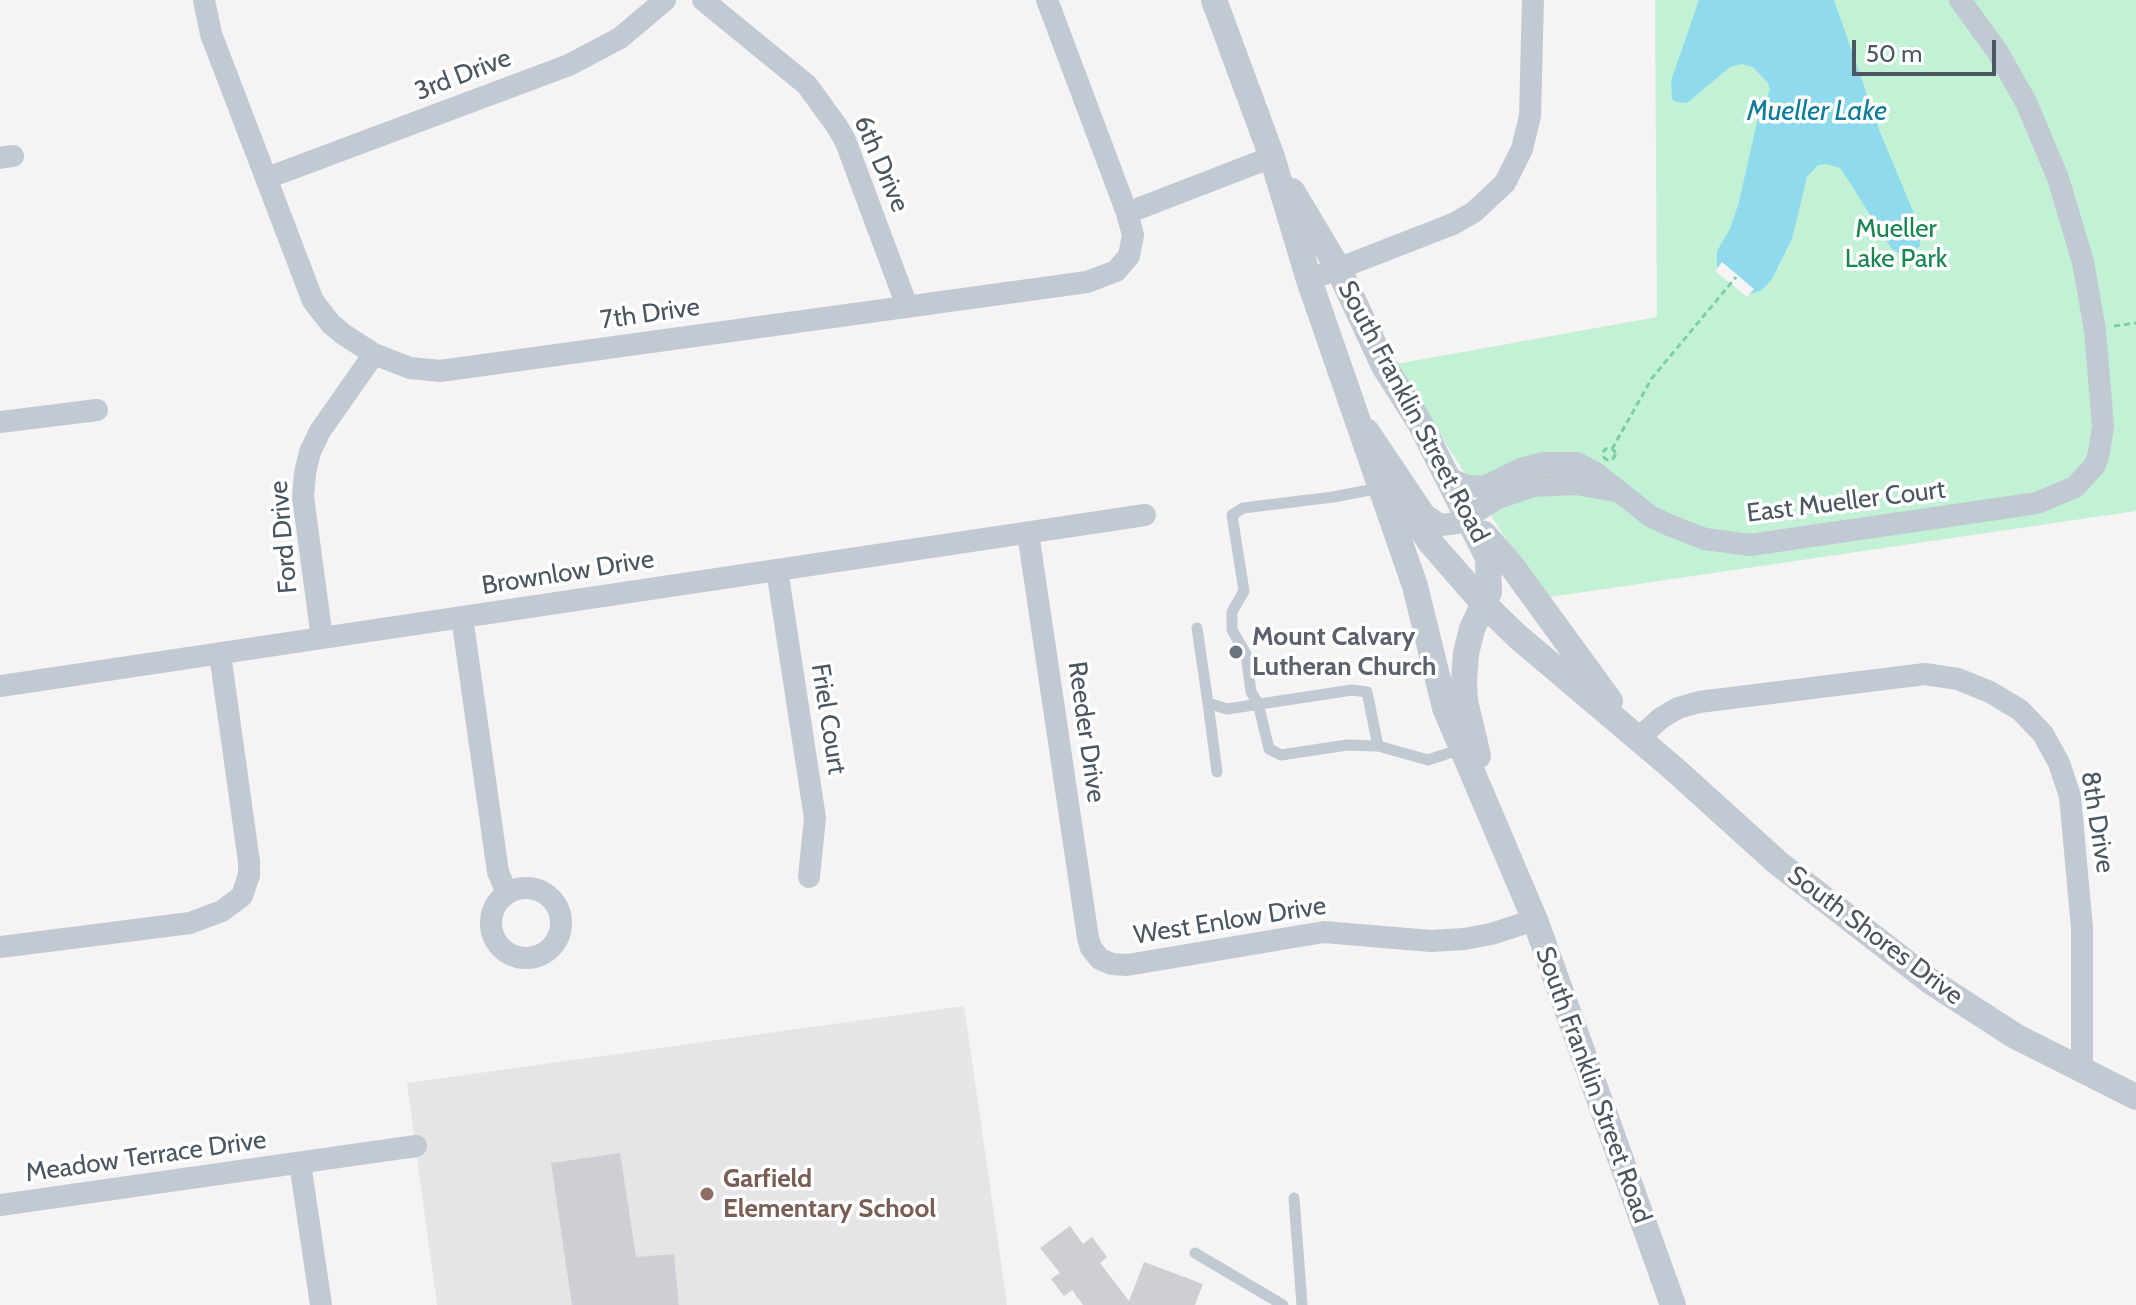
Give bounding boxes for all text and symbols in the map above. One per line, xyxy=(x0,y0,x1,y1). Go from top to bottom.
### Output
scale bar xyxy=(1856,24,2000,74)
text: 50 m xyxy=(1866,39,1922,68)
street label: 3rd Drive xyxy=(410,42,516,108)
water label: Mueller Lake xyxy=(1747,95,1887,129)
street label: 6th Drive xyxy=(847,111,915,217)
park label: Mueller Lake Park xyxy=(1845,213,1947,274)
street label: South Franklin Street Road xyxy=(1331,276,1495,548)
street label: 7th Drive xyxy=(598,292,702,336)
street label: East Mueller Court xyxy=(1745,474,1947,530)
street label: Ford Drive xyxy=(264,479,304,595)
street label: Brownlow Drive xyxy=(480,544,656,602)
place label: Mount Calvary Lutheran Church xyxy=(1252,621,1436,682)
marker: Mount Calvary Lutheran Church xyxy=(1227,643,1245,661)
street label: Reeder Drive xyxy=(1061,660,1111,804)
street label: Friel Court xyxy=(804,661,852,777)
street label: 8th Drive xyxy=(2074,769,2120,875)
street label: South Shores Drive xyxy=(1781,860,1969,1012)
street label: West Enlow Drive xyxy=(1132,890,1328,952)
street label: South Franklin Street Road xyxy=(1528,942,1658,1228)
street label: Meadow Terrace Drive xyxy=(24,1125,268,1189)
place label: Garfield Elementary School xyxy=(723,1163,936,1224)
marker: Garfield Elementary School xyxy=(698,1185,716,1203)

